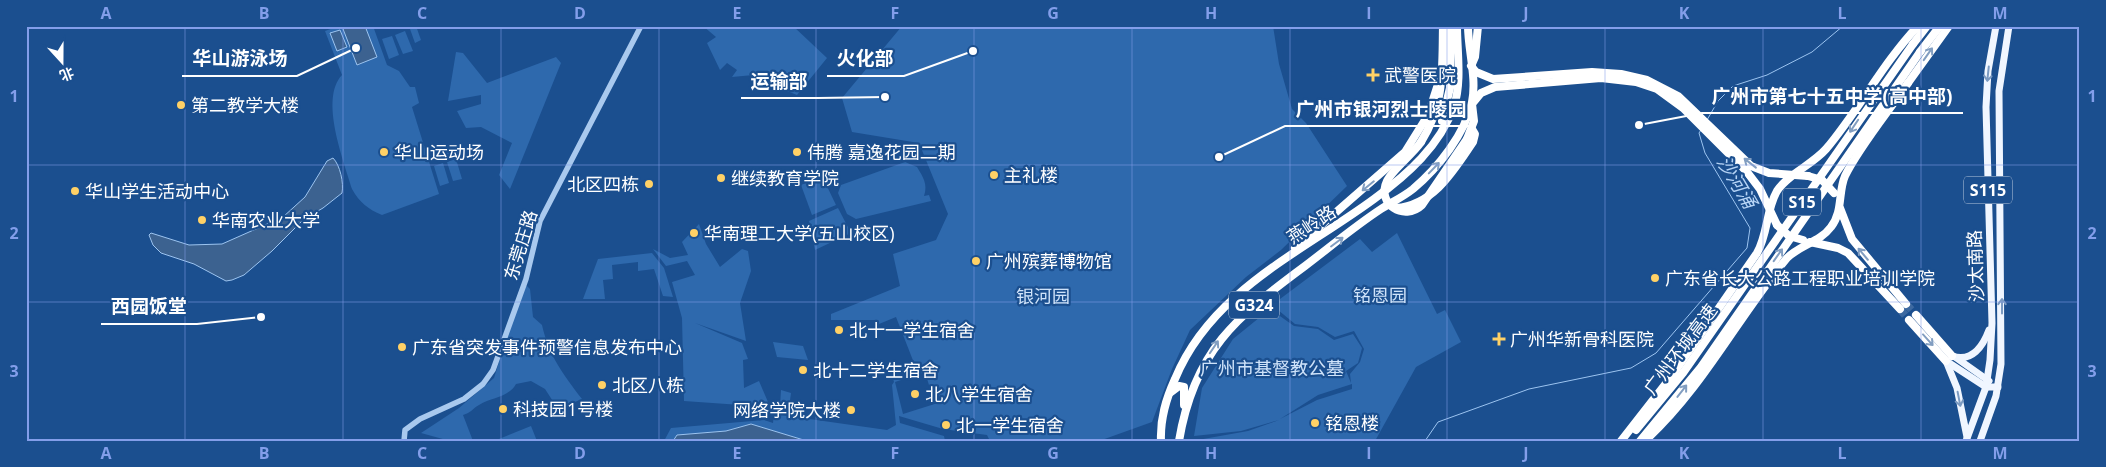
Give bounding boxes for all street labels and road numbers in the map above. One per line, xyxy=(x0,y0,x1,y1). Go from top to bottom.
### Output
road number: S115 xyxy=(1964,176,2012,204)
road number: S15 xyxy=(1783,188,1821,216)
street label: 燕岭路 xyxy=(1282,199,1340,249)
street label: 东莞庄路 xyxy=(498,207,542,283)
street label: 沙太南路 xyxy=(1962,230,1988,302)
road number: G324 xyxy=(1229,292,1279,318)
street label: 广州环城高速 xyxy=(1638,299,1722,399)

